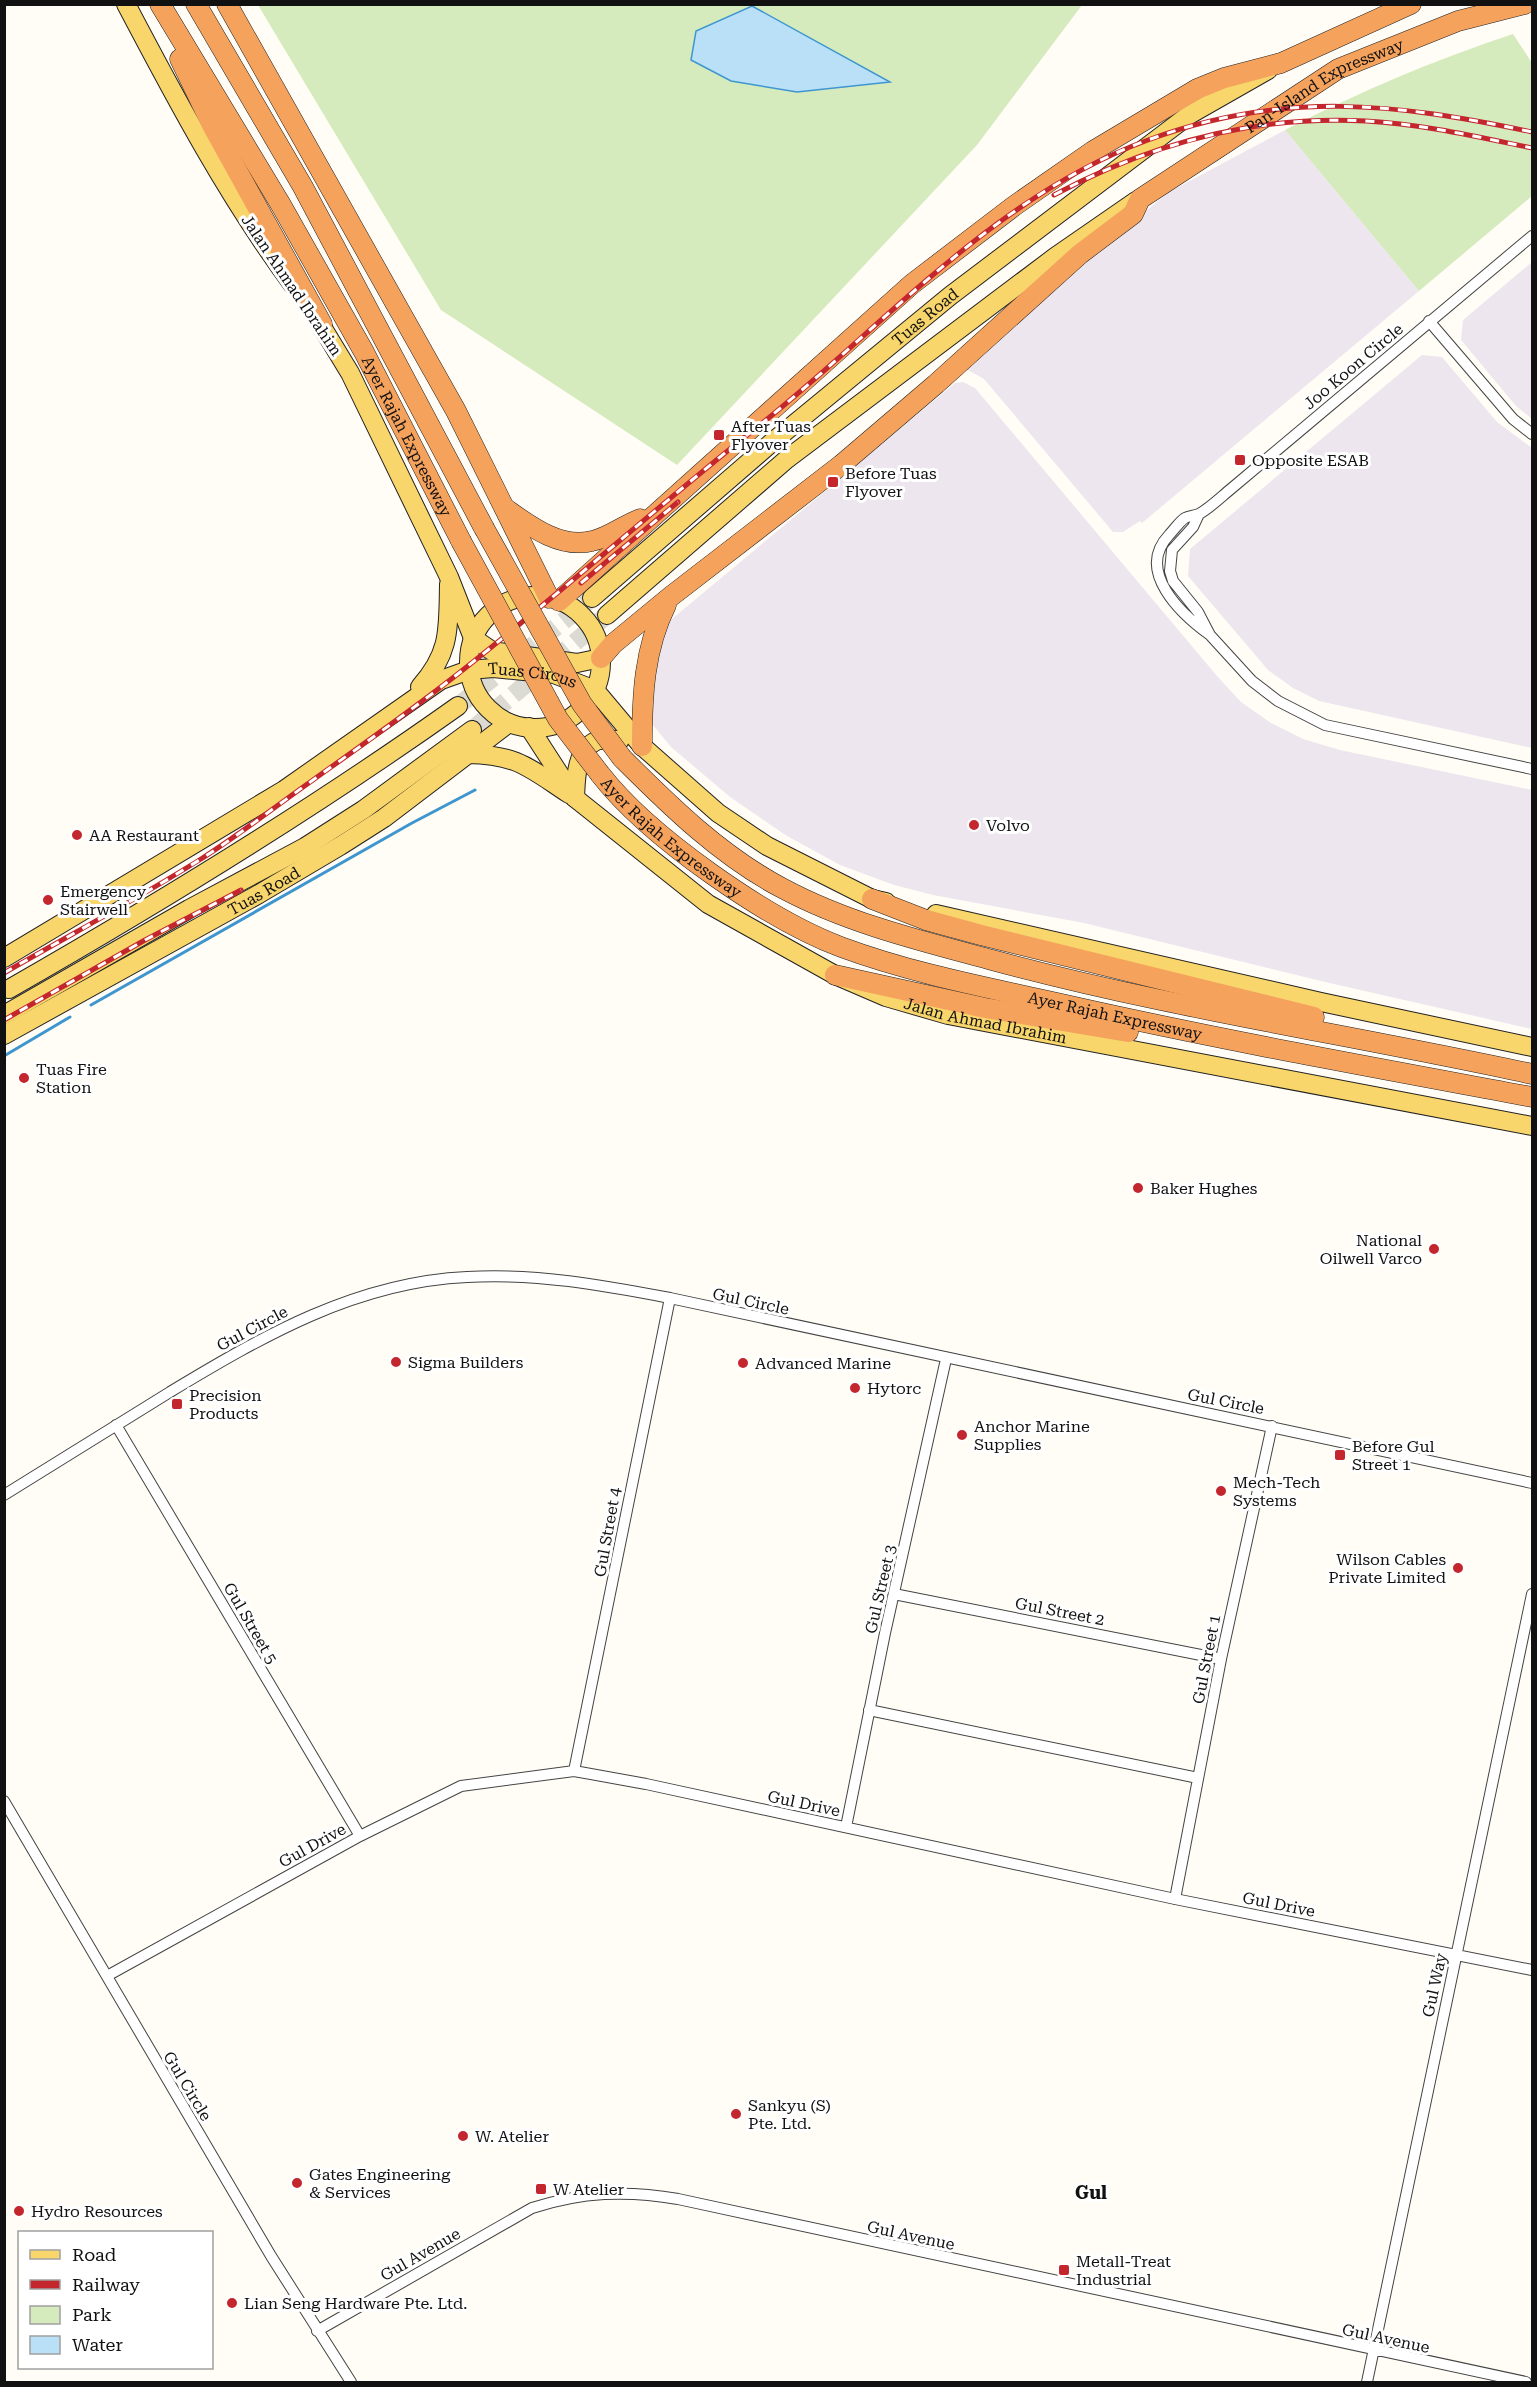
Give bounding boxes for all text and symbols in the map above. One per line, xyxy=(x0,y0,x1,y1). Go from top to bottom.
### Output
street label: Pan-Island Expressway xyxy=(1242,35,1407,137)
street label: Jalan Ahmad Ibrahim xyxy=(237,211,346,360)
street label: Tuas Road xyxy=(888,284,962,350)
street label: Joo Koon Circle xyxy=(1300,319,1407,413)
street label: Ayer Rajah Expressway xyxy=(358,353,456,520)
place label: After Tuas Flyover xyxy=(731,417,811,454)
marker: After Tuas Flyover xyxy=(712,428,726,442)
place label: Opposite ESAB xyxy=(1252,451,1369,470)
marker: Opposite ESAB xyxy=(1233,453,1247,467)
place label: Before Tuas Flyover xyxy=(845,464,937,501)
marker: Before Tuas Flyover xyxy=(826,475,840,489)
street label: Tuas Circus xyxy=(487,659,580,692)
street label: Ayer Rajah Expressway xyxy=(597,774,746,902)
place label: Volvo xyxy=(986,816,1030,835)
marker: Volvo xyxy=(967,818,981,832)
place label: AA Restaurant xyxy=(89,826,199,845)
marker: AA Restaurant xyxy=(70,828,84,842)
street label: Tuas Road xyxy=(224,863,303,919)
place label: Emergency Stairwell xyxy=(60,882,147,919)
marker: Emergency Stairwell xyxy=(41,893,55,907)
street label: Ayer Rajah Expressway xyxy=(1026,988,1204,1044)
street label: Jalan Ahmad Ibrahim xyxy=(902,994,1069,1047)
place label: Tuas Fire Station xyxy=(36,1060,107,1097)
marker: Tuas Fire Station xyxy=(17,1071,31,1085)
place label: Baker Hughes xyxy=(1150,1179,1258,1198)
marker: Baker Hughes xyxy=(1131,1181,1145,1195)
place label: National Oilwell Varco xyxy=(1320,1231,1422,1268)
marker: National Oilwell Varco xyxy=(1427,1242,1441,1256)
street label: Gul Circle xyxy=(711,1284,791,1319)
street label: Gul Circle xyxy=(213,1302,291,1355)
place label: Sigma Builders xyxy=(408,1353,524,1372)
place label: Advanced Marine xyxy=(755,1354,891,1373)
marker: Sigma Builders xyxy=(389,1355,403,1369)
marker: Advanced Marine xyxy=(736,1356,750,1370)
place label: Hytorc xyxy=(867,1379,921,1398)
marker: Hytorc xyxy=(848,1381,862,1395)
street label: Gul Circle xyxy=(1186,1385,1266,1418)
place label: Precision Products xyxy=(189,1386,262,1423)
marker: Precision Products xyxy=(170,1397,184,1411)
place label: Anchor Marine Supplies xyxy=(974,1417,1090,1454)
marker: Anchor Marine Supplies xyxy=(955,1428,969,1442)
place label: Before Gul Street 1 xyxy=(1352,1437,1435,1474)
marker: Before Gul Street 1 xyxy=(1333,1448,1347,1462)
place label: Mech-Tech Systems xyxy=(1233,1473,1320,1510)
marker: Mech-Tech Systems xyxy=(1214,1484,1228,1498)
street label: Gul Street 4 xyxy=(590,1486,625,1578)
street label: Gul Street 3 xyxy=(861,1543,900,1635)
place label: Wilson Cables Private Limited xyxy=(1328,1550,1446,1587)
marker: Wilson Cables Private Limited xyxy=(1451,1561,1465,1575)
street label: Gul Street 5 xyxy=(220,1579,281,1667)
street label: Gul Street 2 xyxy=(1014,1594,1106,1629)
street label: Gul Street 1 xyxy=(1189,1613,1224,1705)
street label: Gul Drive xyxy=(766,1787,842,1820)
street label: Gul Drive xyxy=(275,1819,349,1872)
street label: Gul Drive xyxy=(1241,1888,1317,1921)
street label: Gul Way xyxy=(1418,1951,1451,2019)
street label: Gul Circle xyxy=(159,2048,216,2125)
place label: Sankyu (S) Pte. Ltd. xyxy=(748,2096,831,2133)
marker: Sankyu (S) Pte. Ltd. xyxy=(729,2107,743,2121)
place label: W. Atelier xyxy=(475,2127,549,2146)
marker: W. Atelier xyxy=(456,2129,470,2143)
place label: Gates Engineering & Services xyxy=(309,2165,451,2202)
marker: Gates Engineering & Services xyxy=(290,2176,304,2190)
place label: W Atelier xyxy=(553,2180,625,2199)
marker: W Atelier xyxy=(534,2182,548,2196)
district label: Gul xyxy=(1075,2182,1107,2203)
place label: Hydro Resources xyxy=(31,2202,163,2221)
marker: Hydro Resources xyxy=(12,2204,26,2218)
street label: Gul Avenue xyxy=(865,2217,957,2254)
street label: Gul Avenue xyxy=(377,2224,464,2285)
legend xyxy=(18,2231,213,2369)
text: Road xyxy=(72,2244,117,2265)
place label: Metall-Treat Industrial xyxy=(1076,2252,1171,2289)
marker: Metall-Treat Industrial xyxy=(1057,2263,1071,2277)
text: Railway xyxy=(72,2274,140,2295)
place label: Lian Seng Hardware Pte. Ltd. xyxy=(244,2294,467,2313)
marker: Lian Seng Hardware Pte. Ltd. xyxy=(225,2296,239,2310)
text: Park xyxy=(72,2304,112,2325)
street label: Gul Avenue xyxy=(1340,2320,1432,2357)
text: Water xyxy=(72,2334,123,2355)

